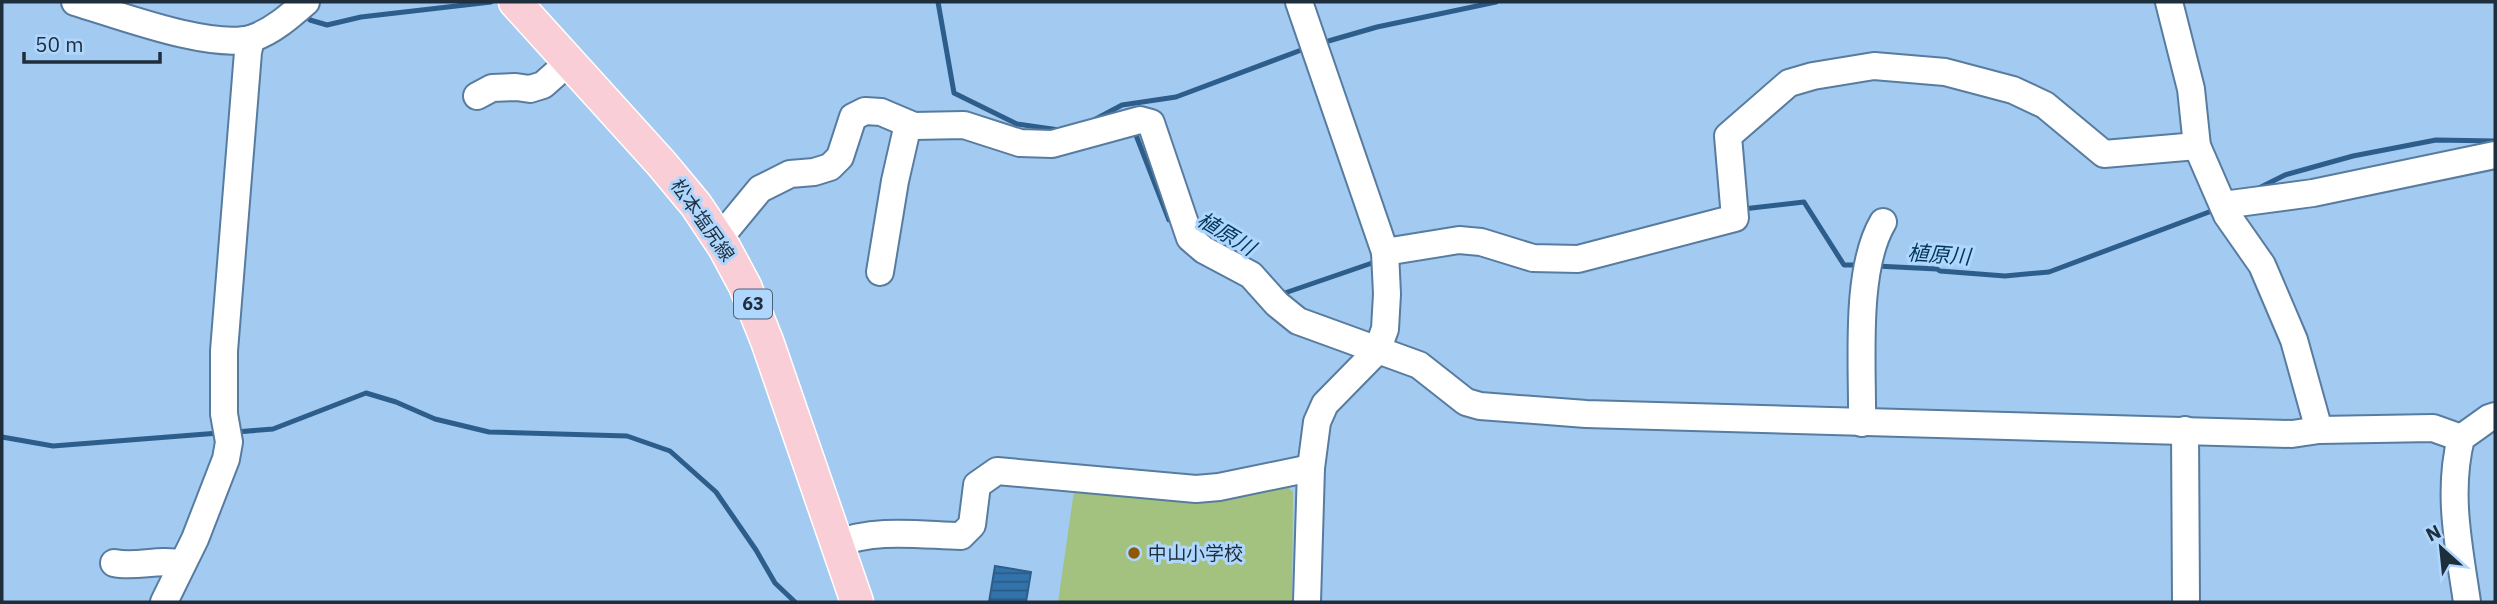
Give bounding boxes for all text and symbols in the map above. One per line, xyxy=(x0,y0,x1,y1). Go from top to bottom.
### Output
scale bar xyxy=(24,21,161,65)
text: 50 m xyxy=(35,30,84,58)
street label: 松本塩尻線 xyxy=(666,174,740,266)
water label: 植原川 xyxy=(1192,205,1262,262)
water label: 植原川 xyxy=(1907,238,1973,270)
road number: 63 xyxy=(734,290,772,318)
north arrow xyxy=(2406,513,2476,583)
text: N xyxy=(2422,519,2445,547)
place label: 中山小学校 xyxy=(1148,541,1243,565)
marker: 中山小学校 xyxy=(1126,545,1142,561)

